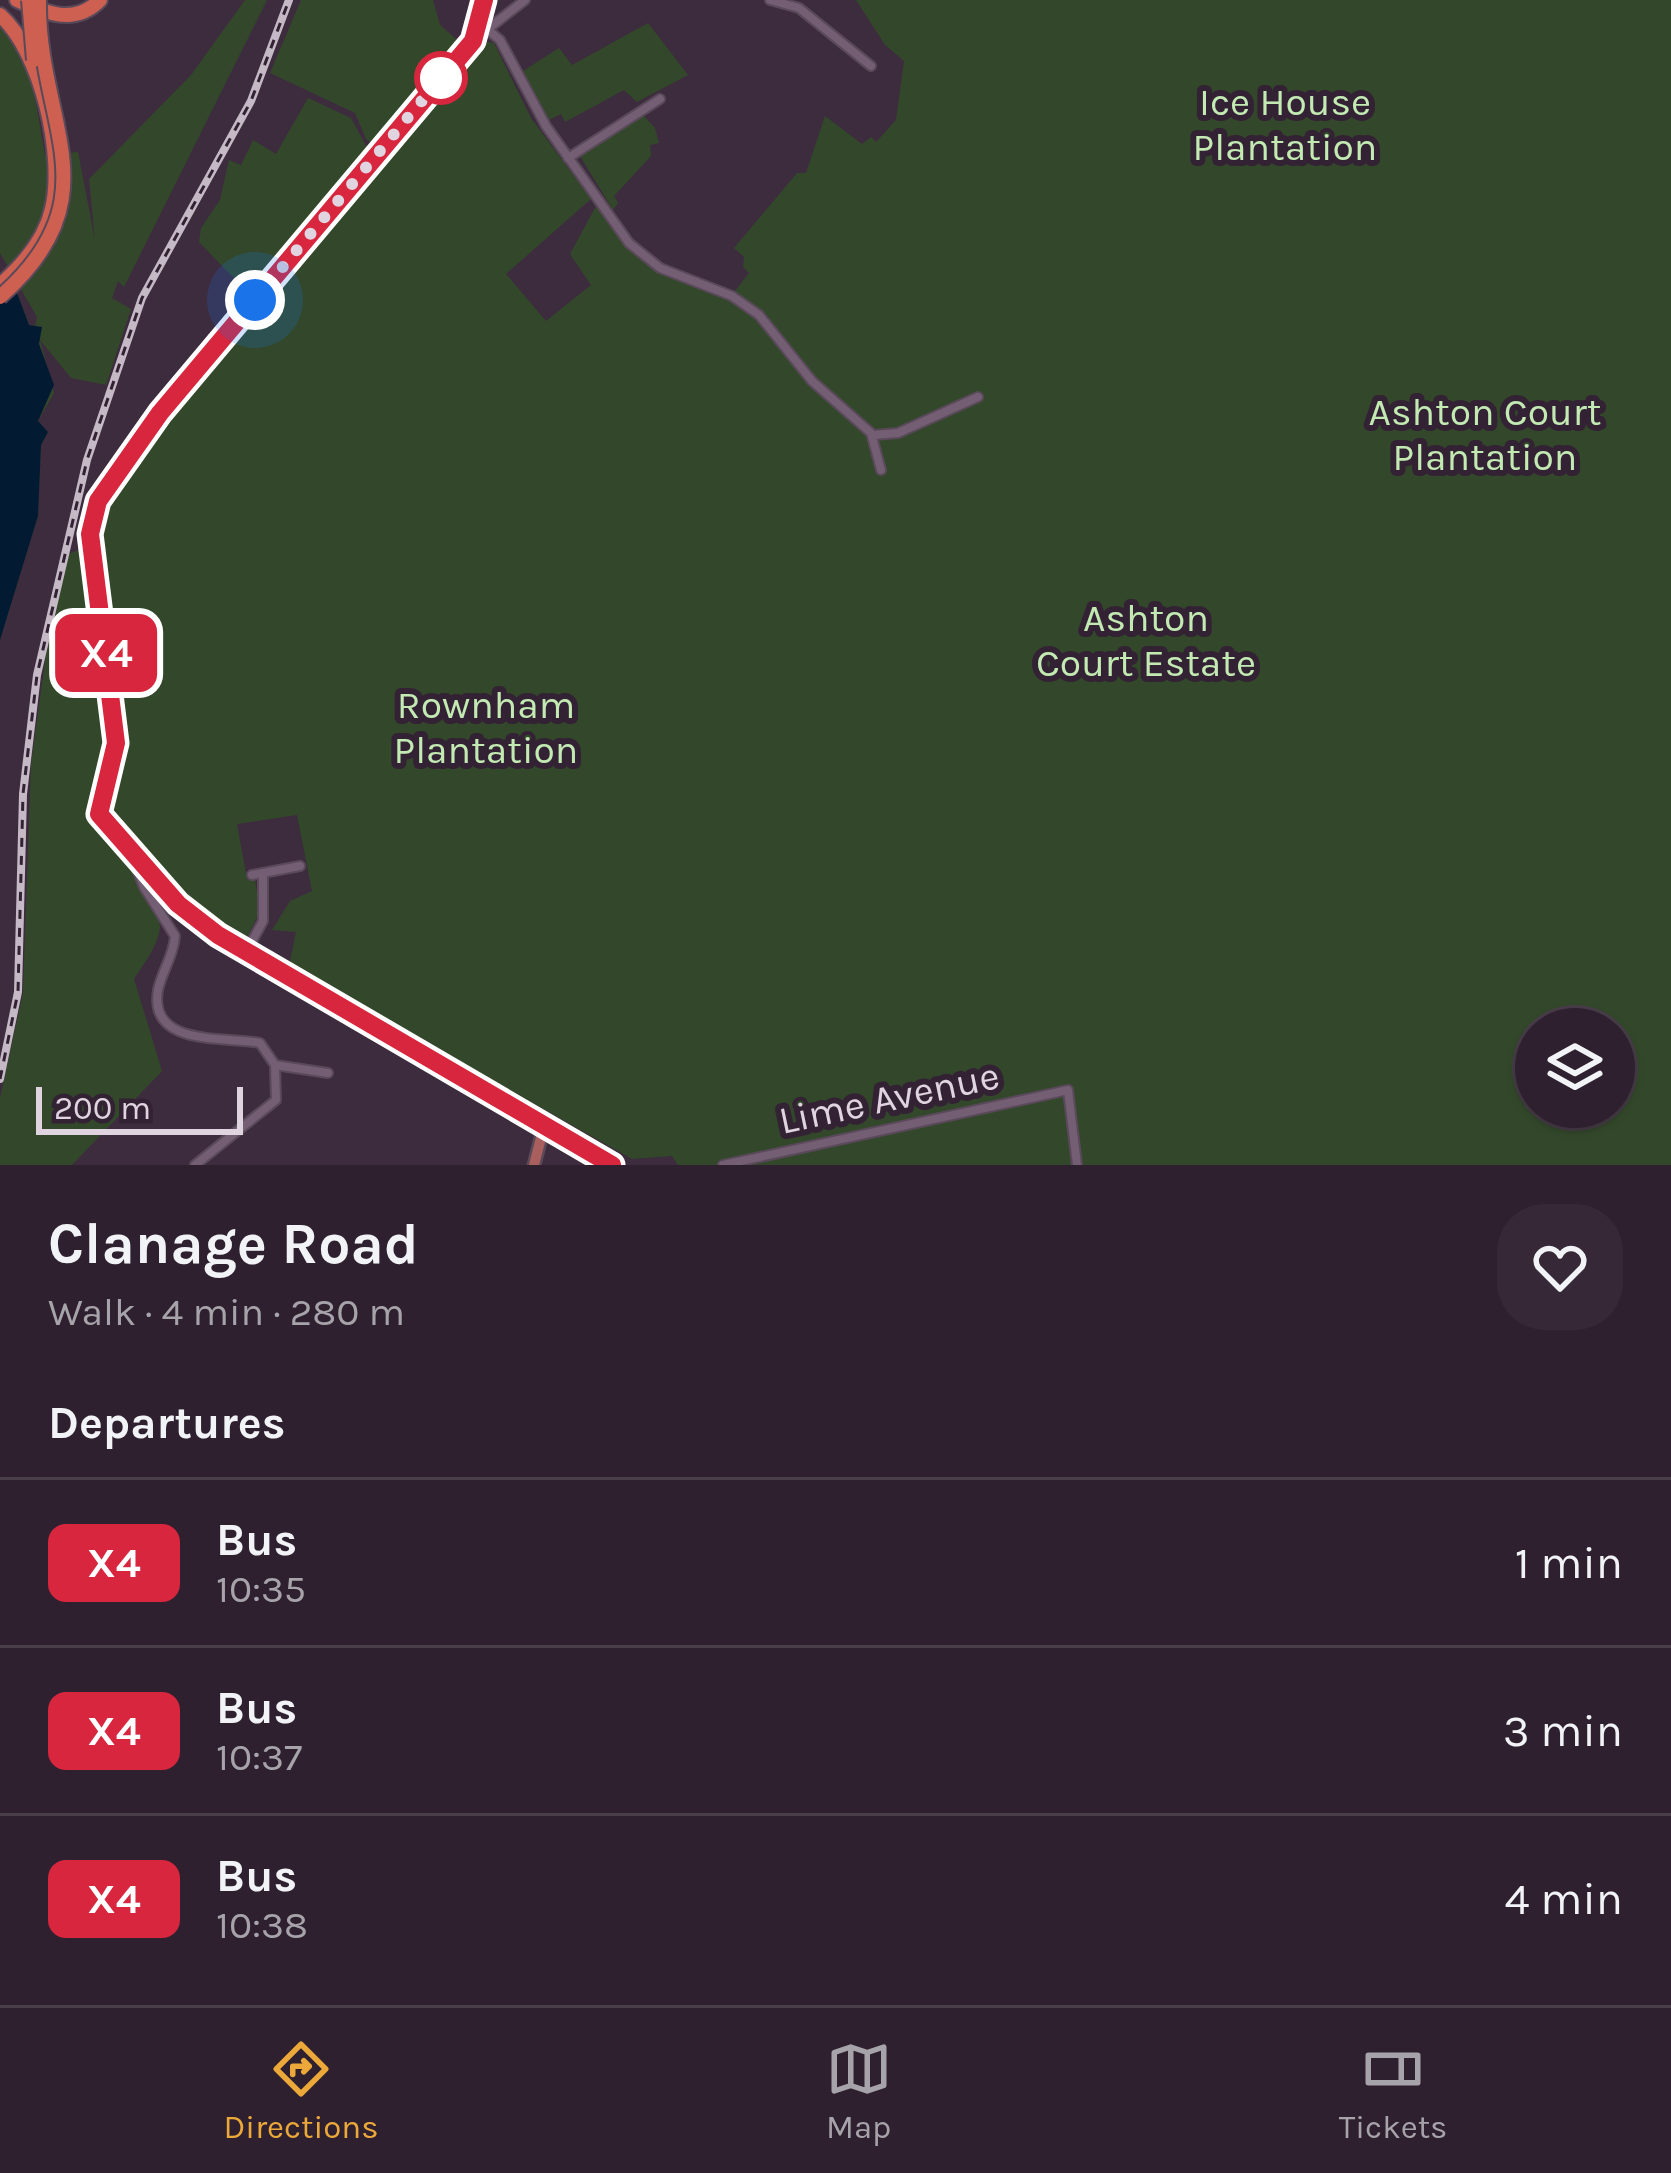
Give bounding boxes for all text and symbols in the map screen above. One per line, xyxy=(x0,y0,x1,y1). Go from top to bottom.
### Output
unlabelled marker xyxy=(416,53,466,103)
park label: Ice House Plantation xyxy=(1193,79,1377,170)
your location xyxy=(225,270,285,330)
park label: Ashton Court Plantation xyxy=(1369,389,1601,480)
park label: Ashton Court Estate xyxy=(1036,595,1256,686)
line badge: X4 xyxy=(52,614,160,692)
text: X4 xyxy=(79,628,133,678)
park label: Rownham Plantation xyxy=(394,682,578,773)
map controls xyxy=(1515,1008,1635,1128)
button: layers xyxy=(1515,1008,1635,1128)
street label: Lime Avenue xyxy=(775,1052,1003,1144)
scale bar xyxy=(36,1081,243,1134)
text: 200 m xyxy=(54,1089,151,1127)
button: heart xyxy=(1497,1204,1623,1330)
text: Clanage Road xyxy=(48,1211,419,1277)
text: Walk · 4 min · 280 m xyxy=(48,1289,405,1335)
text: Departures xyxy=(48,1397,285,1449)
text: Bus xyxy=(216,1514,297,1566)
text: 1 min xyxy=(1515,1537,1623,1589)
text: X4 xyxy=(87,1538,141,1588)
text: 10:35 xyxy=(216,1566,306,1612)
text: Bus xyxy=(216,1682,297,1734)
text: 3 min xyxy=(1503,1705,1623,1757)
text: X4 xyxy=(87,1706,141,1756)
text: 10:37 xyxy=(216,1734,302,1780)
text: Bus xyxy=(216,1850,297,1902)
text: 4 min xyxy=(1505,1873,1623,1925)
text: X4 xyxy=(87,1874,141,1924)
text: 10:38 xyxy=(216,1902,308,1948)
tab: Directions xyxy=(224,2036,379,2146)
tab: Map xyxy=(826,2036,892,2146)
tab: Tickets xyxy=(1339,2036,1447,2146)

